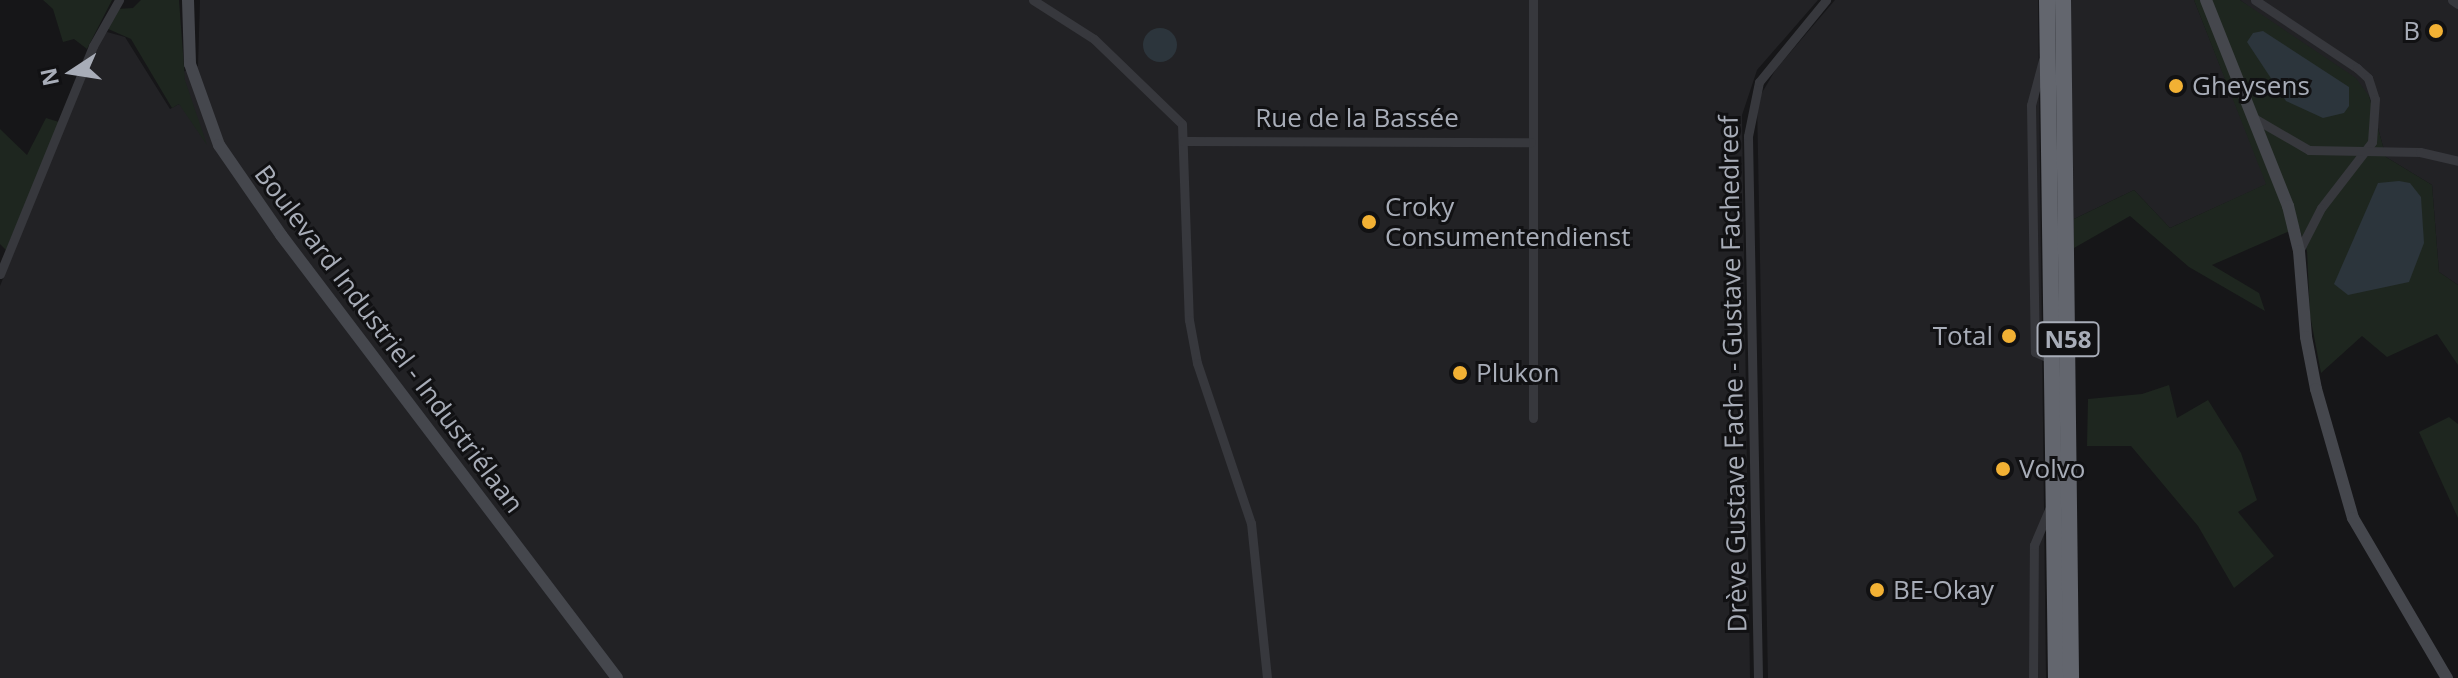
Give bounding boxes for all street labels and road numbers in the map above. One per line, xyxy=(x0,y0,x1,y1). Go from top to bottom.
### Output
street label: Rue de la Bassée xyxy=(1255,102,1459,134)
street label: Drève Gustave Fache - Gustave Fachedreef xyxy=(1713,115,1753,633)
street label: Boulevard Industriel - Industriélaan xyxy=(248,159,530,519)
road number: N58 xyxy=(2036,319,2100,359)

